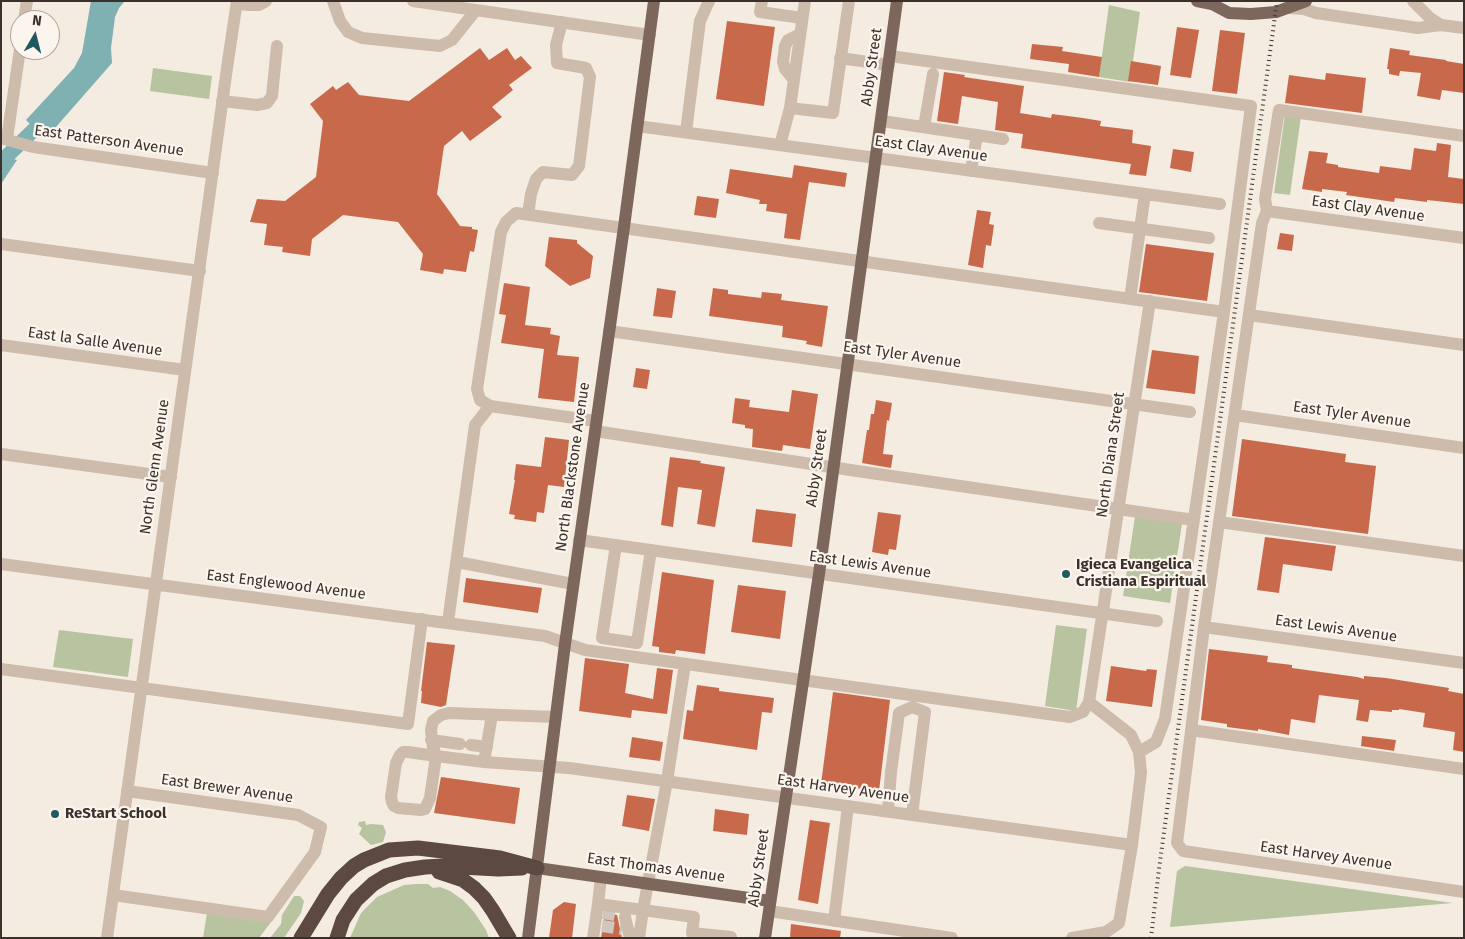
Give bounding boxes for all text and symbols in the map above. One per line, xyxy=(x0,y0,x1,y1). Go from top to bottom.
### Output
north arrow xyxy=(10,10,60,60)
text: N xyxy=(31,12,43,30)
street label: Abby Street xyxy=(858,27,886,107)
street label: East Patterson Avenue xyxy=(33,122,185,160)
street label: East Clay Avenue xyxy=(873,132,989,166)
street label: East Clay Avenue xyxy=(1310,192,1426,226)
street label: East la Salle Avenue xyxy=(27,324,163,360)
street label: East Tyler Avenue xyxy=(842,338,962,372)
street label: North Blackstone Avenue xyxy=(552,381,594,553)
street label: North Diana Street xyxy=(1093,391,1129,519)
street label: North Glenn Avenue xyxy=(137,398,173,536)
street label: East Tyler Avenue xyxy=(1292,398,1412,432)
street label: Abby Street xyxy=(803,428,831,508)
street label: East Lewis Avenue xyxy=(808,548,932,582)
place label: Igieca Evangelica Cristiana Espiritual xyxy=(1076,556,1206,591)
street label: East Englewood Avenue xyxy=(205,566,367,604)
marker: Igieca Evangelica Cristiana Espiritual xyxy=(1060,568,1072,580)
street label: East Lewis Avenue xyxy=(1274,612,1398,646)
street label: East Brewer Avenue xyxy=(160,771,294,807)
street label: East Harvey Avenue xyxy=(776,771,910,807)
place label: ReStart School xyxy=(65,805,166,823)
marker: ReStart School xyxy=(49,808,61,820)
street label: Abby Street xyxy=(745,828,773,908)
street label: East Harvey Avenue xyxy=(1259,838,1393,874)
street label: East Thomas Avenue xyxy=(586,849,726,887)

